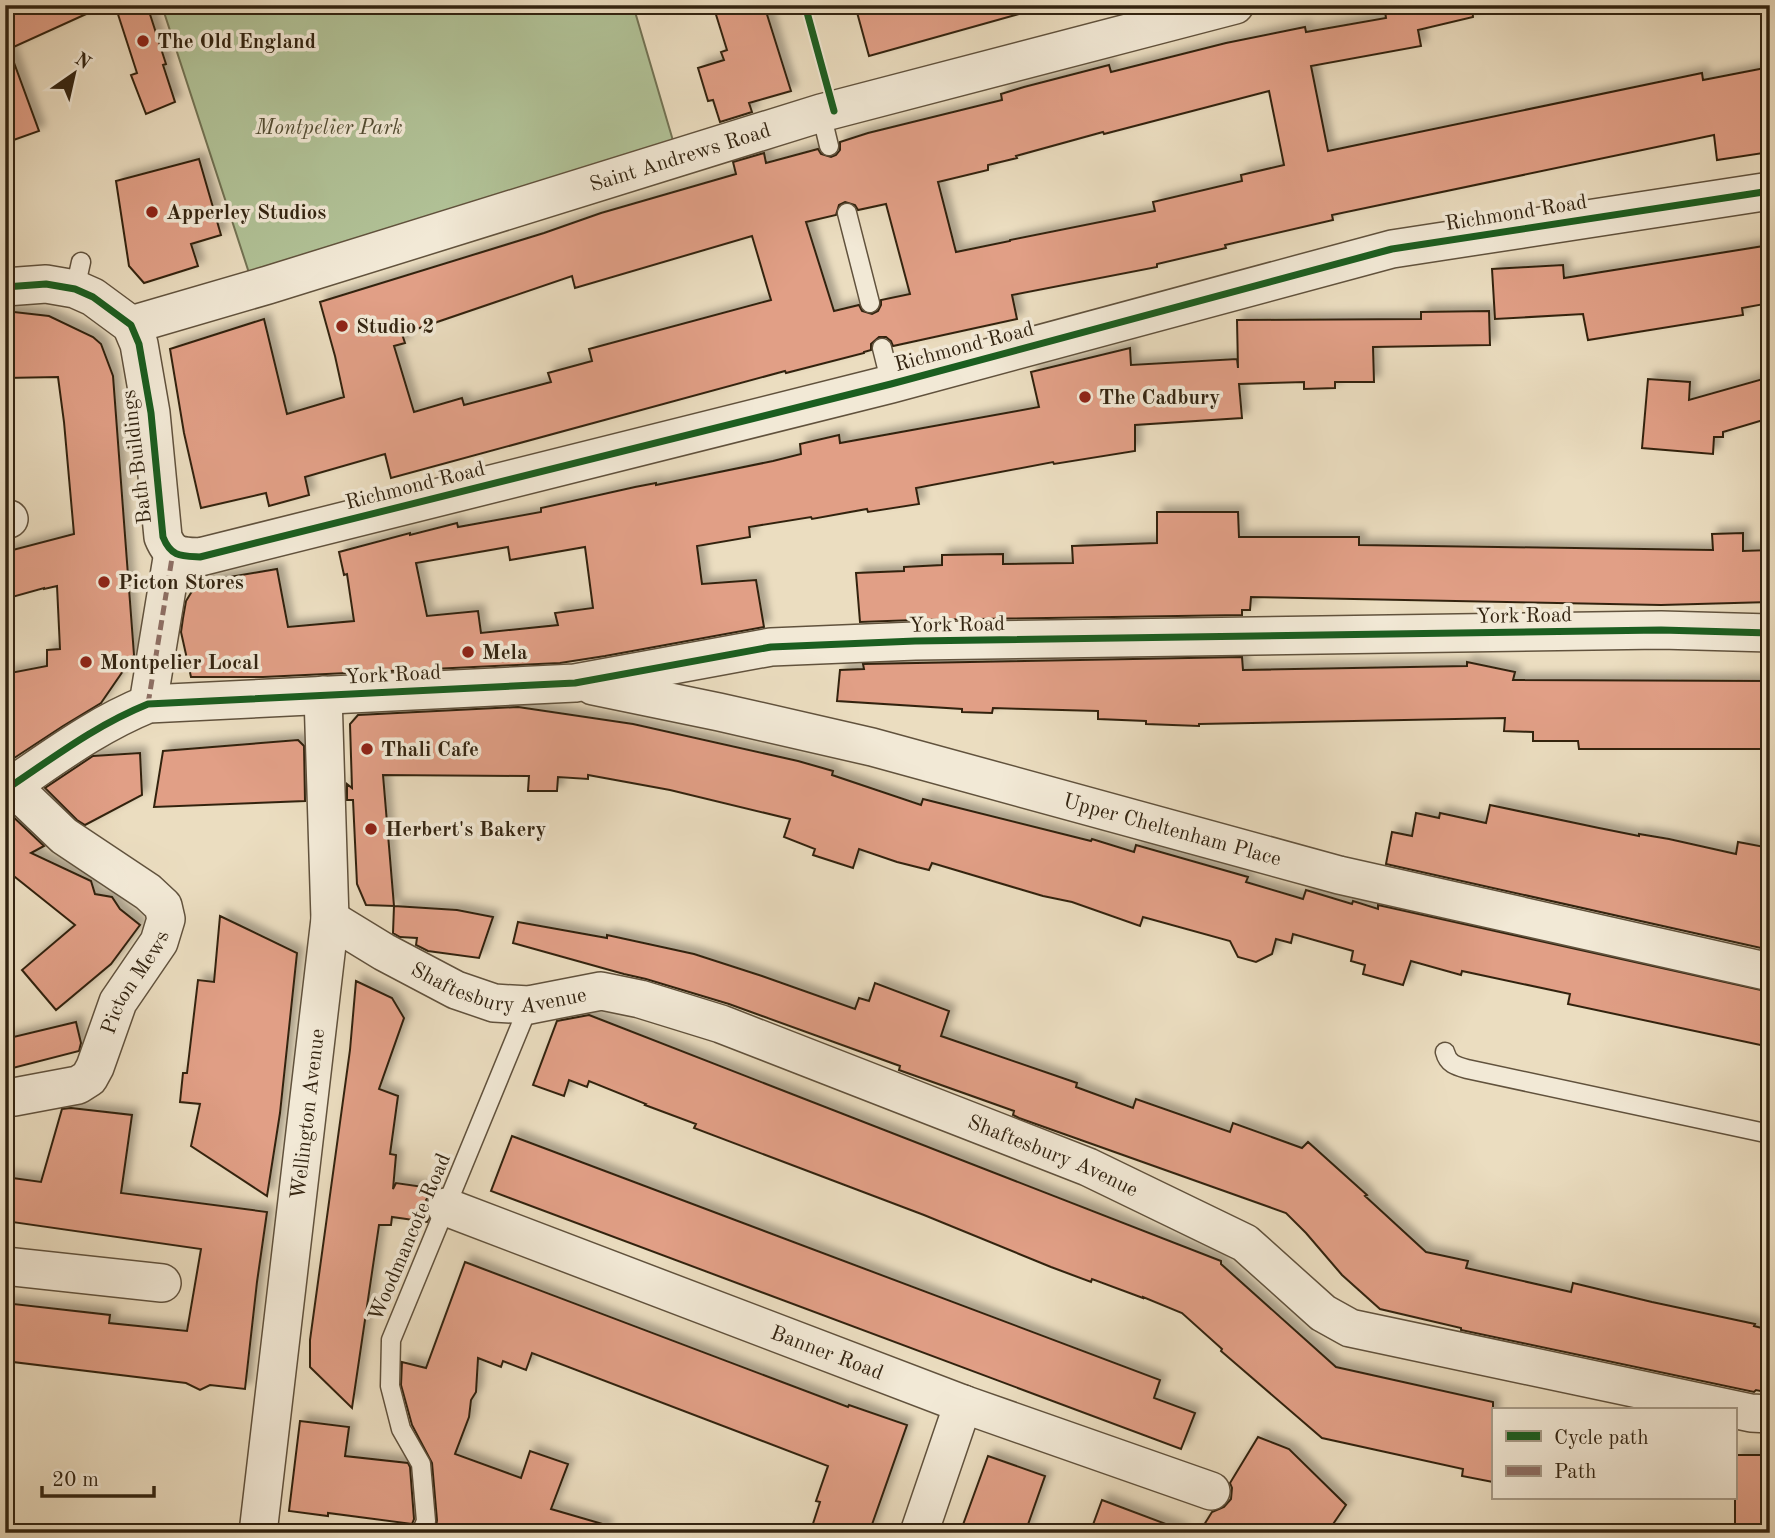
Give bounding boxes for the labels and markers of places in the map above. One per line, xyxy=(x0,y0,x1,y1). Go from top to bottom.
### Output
place label: The Old England xyxy=(157,32,316,53)
marker: The Old England xyxy=(135,33,151,49)
place label: Apperley Studios xyxy=(166,203,326,224)
marker: Apperley Studios xyxy=(144,204,160,220)
place label: Studio 2 xyxy=(356,317,434,338)
marker: Studio 2 xyxy=(334,318,350,334)
place label: The Cadbury xyxy=(1099,388,1220,409)
marker: The Cadbury xyxy=(1077,389,1093,405)
place label: Picton Stores xyxy=(118,573,244,594)
marker: Picton Stores xyxy=(96,574,112,590)
place label: Mela xyxy=(482,643,528,664)
marker: Mela xyxy=(460,644,476,660)
place label: Montpelier Local xyxy=(100,653,259,674)
marker: Montpelier Local xyxy=(78,654,94,670)
place label: Thali Cafe xyxy=(381,740,479,761)
marker: Thali Cafe xyxy=(359,741,375,757)
place label: Herbert's Bakery xyxy=(385,820,546,841)
marker: Herbert's Bakery xyxy=(363,821,379,837)

